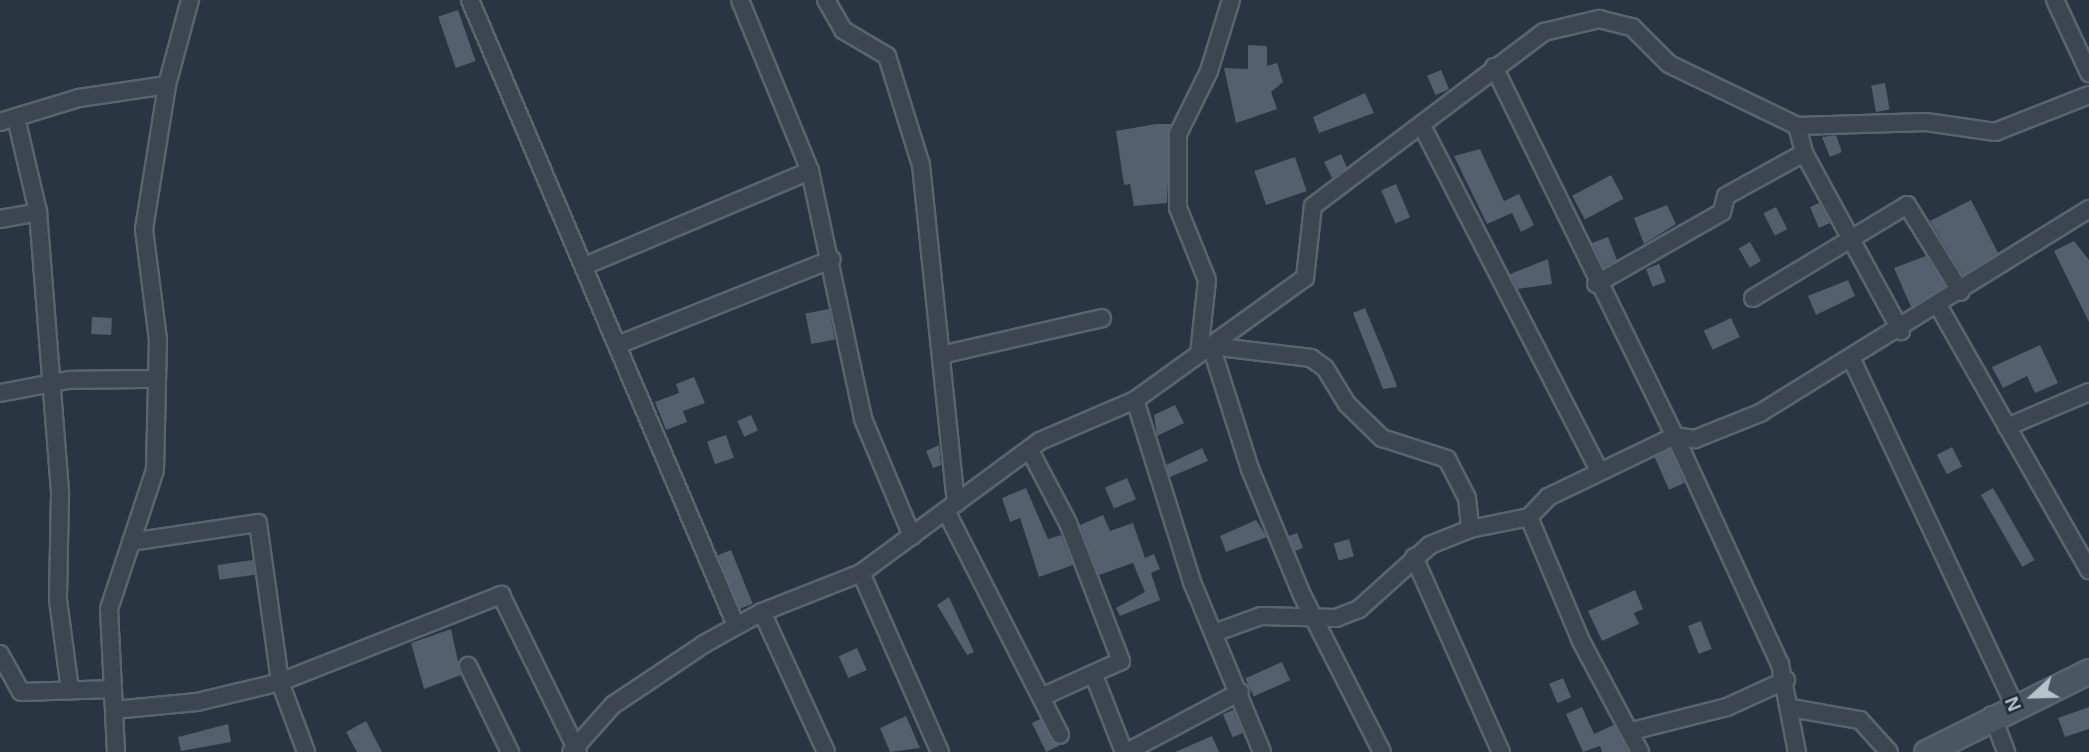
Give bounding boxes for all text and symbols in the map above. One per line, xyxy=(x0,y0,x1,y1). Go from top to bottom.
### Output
north arrow xyxy=(1998,661,2068,731)
text: N xyxy=(2001,694,2025,714)

